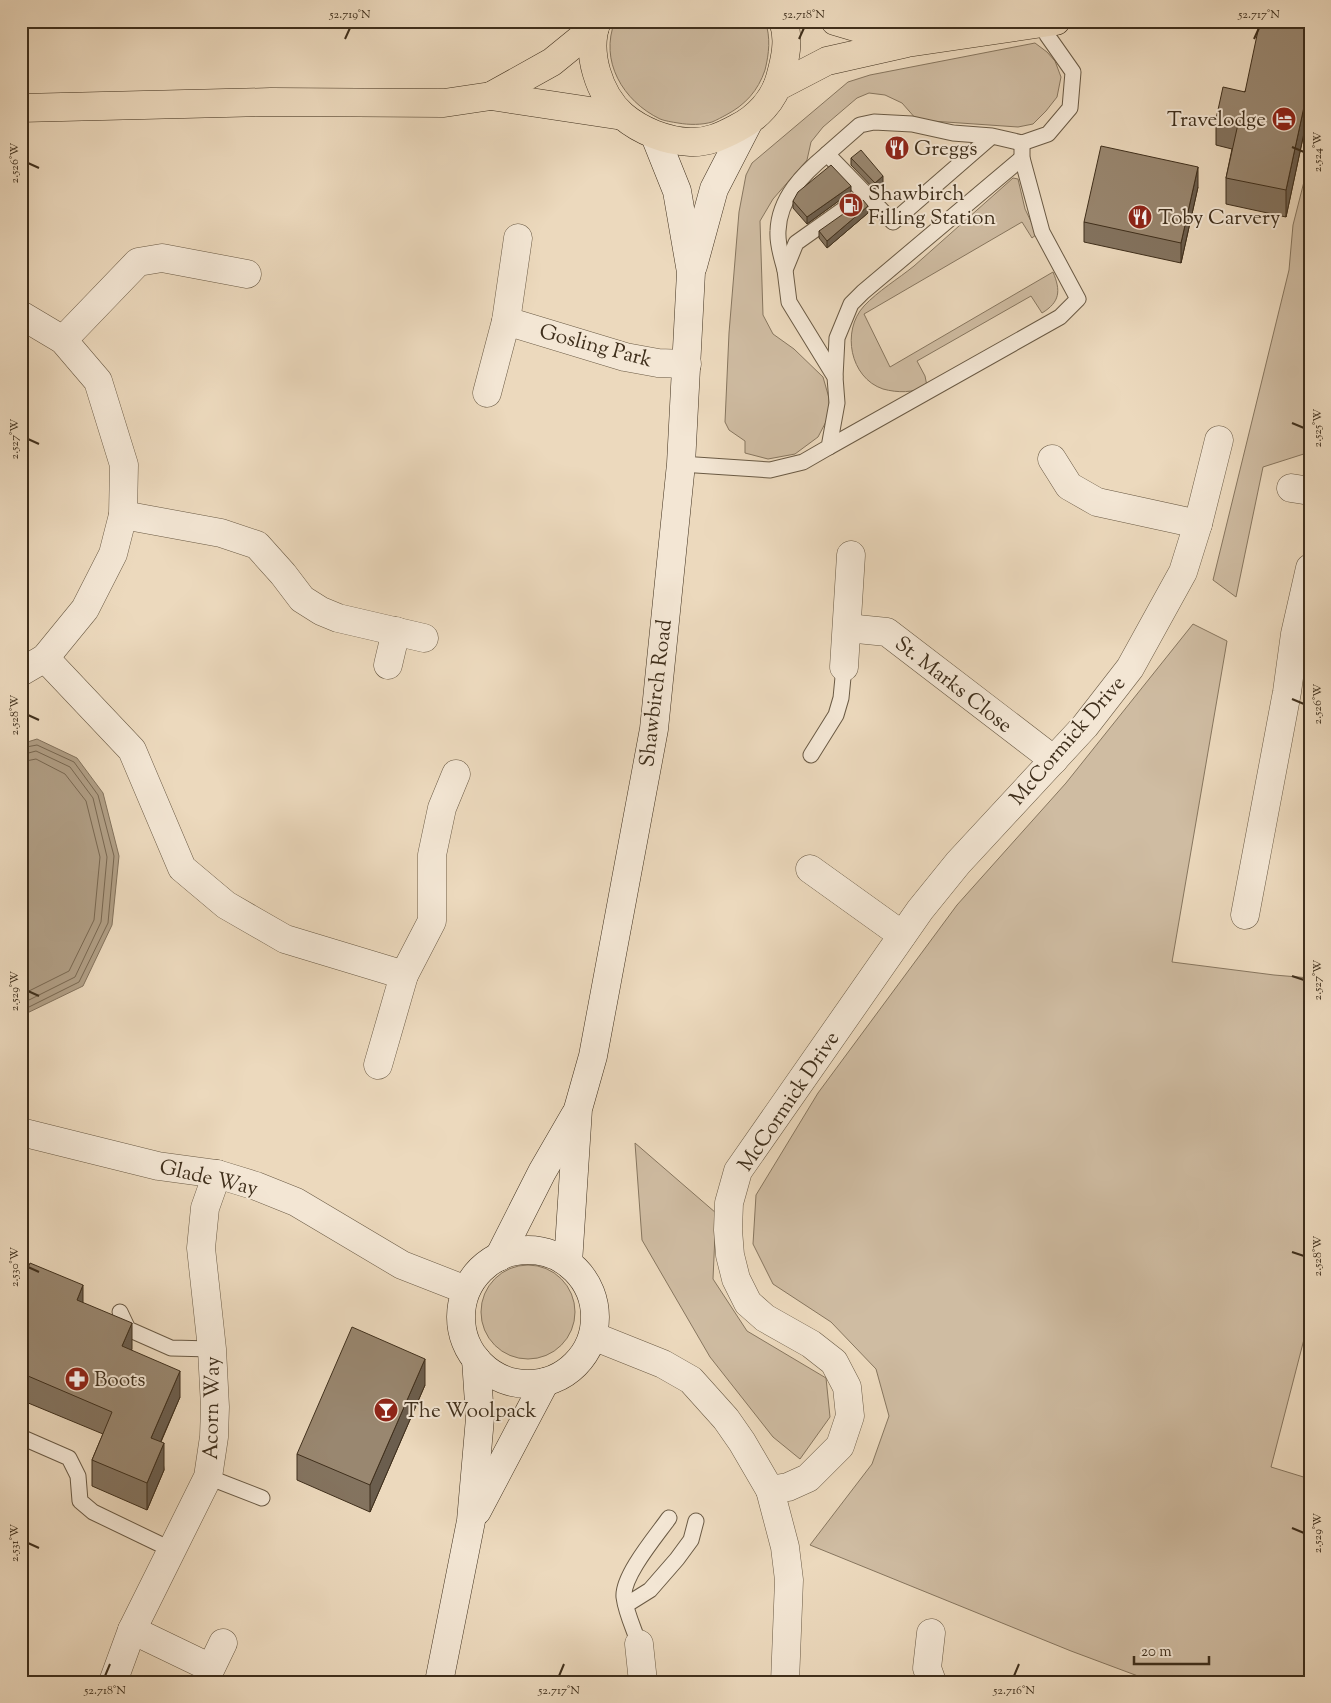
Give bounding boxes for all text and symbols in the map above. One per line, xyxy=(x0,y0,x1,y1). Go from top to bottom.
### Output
text: 52.719°N xyxy=(329,6,371,24)
text: 52.718°N xyxy=(782,6,825,24)
text: 52.717°N xyxy=(1237,6,1280,24)
place label: Travelodge xyxy=(1167,106,1266,136)
hotel icon: Travelodge xyxy=(1271,106,1297,132)
text: 2.524°W xyxy=(1309,131,1327,172)
restaurant icon: Greggs xyxy=(884,135,910,161)
place label: Greggs xyxy=(914,135,977,165)
text: 2.526°W xyxy=(6,142,24,183)
place label: Shawbirch Filling Station xyxy=(868,180,996,234)
fuel station icon: Shawbirch Filling Station xyxy=(838,192,864,218)
restaurant icon: Toby Carvery xyxy=(1127,204,1153,230)
place label: Toby Carvery xyxy=(1158,204,1281,234)
street label: Gosling Park xyxy=(536,317,656,377)
text: 2.525°W xyxy=(1309,408,1327,447)
text: 2.527°W xyxy=(6,418,24,459)
street label: Shawbirch Road xyxy=(633,618,681,769)
street label: St. Marks Close xyxy=(887,630,1018,741)
street label: McCormick Drive xyxy=(1004,670,1133,813)
text: 2.526°W xyxy=(1309,683,1327,724)
text: 2.528°W xyxy=(6,694,24,735)
text: 2.527°W xyxy=(1309,959,1327,1000)
text: 2.529°W xyxy=(6,970,24,1011)
street label: McCormick Drive xyxy=(732,1026,848,1178)
street label: Glade Way xyxy=(156,1153,261,1205)
text: 2.528°W xyxy=(1309,1235,1327,1276)
text: 2.530°W xyxy=(6,1246,24,1287)
street label: Acorn Way xyxy=(197,1355,229,1460)
pharmacy icon: Boots xyxy=(64,1366,90,1392)
place label: Boots xyxy=(94,1366,146,1396)
bar icon: The Woolpack xyxy=(373,1397,399,1423)
place label: The Woolpack xyxy=(404,1397,537,1427)
text: 2.529°W xyxy=(1309,1512,1327,1553)
text: 2.531°W xyxy=(6,1523,24,1562)
scale bar xyxy=(1134,1633,1208,1665)
text: 20 m xyxy=(1141,1642,1172,1663)
text: 52.718°N xyxy=(83,1682,126,1700)
text: 52.717°N xyxy=(537,1682,580,1700)
text: 52.716°N xyxy=(992,1682,1035,1700)

